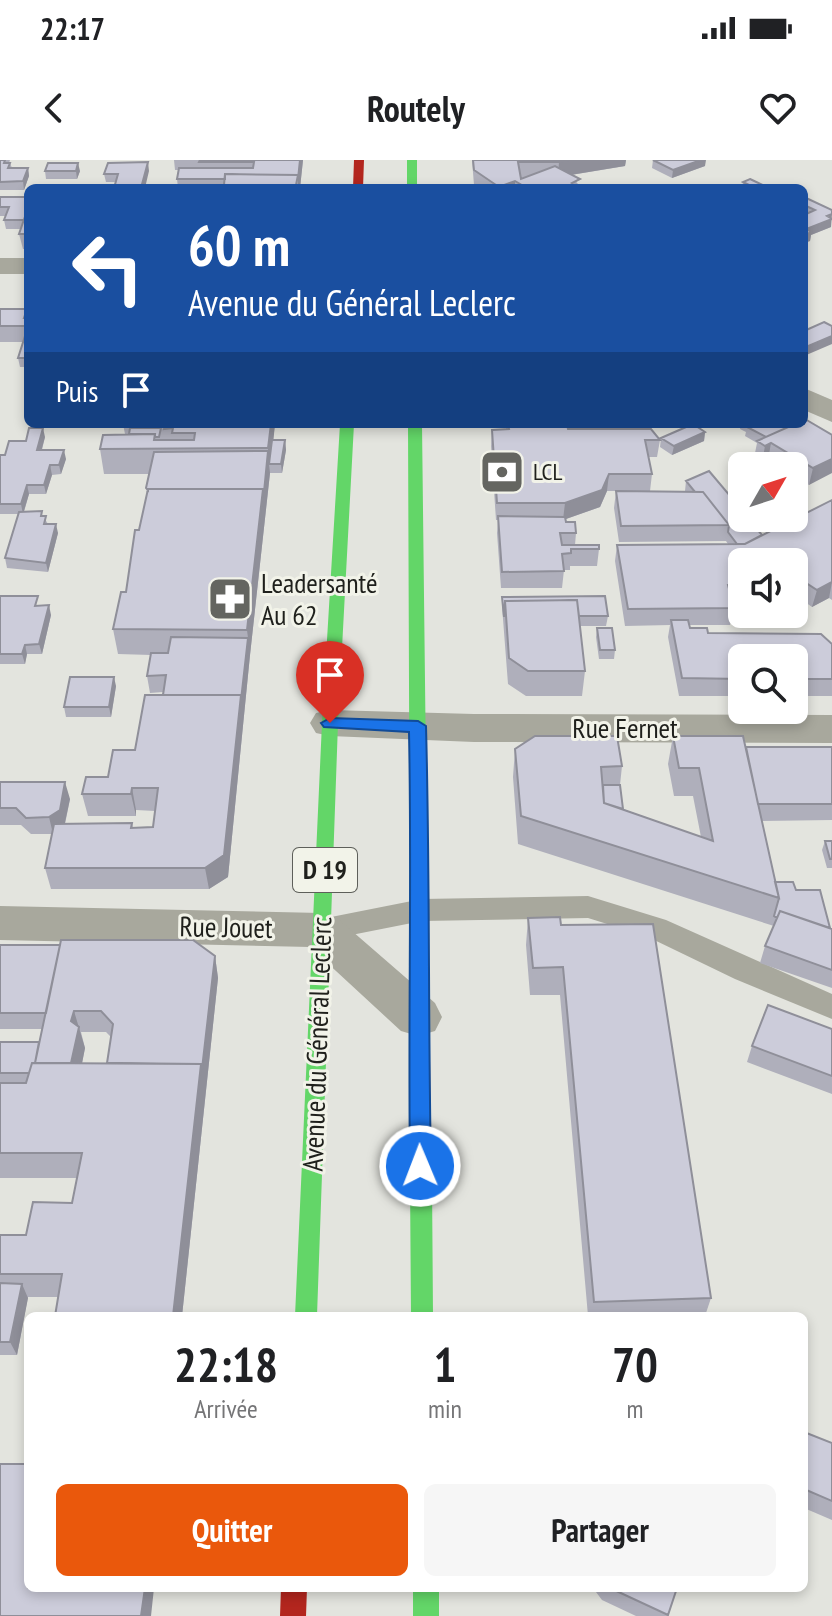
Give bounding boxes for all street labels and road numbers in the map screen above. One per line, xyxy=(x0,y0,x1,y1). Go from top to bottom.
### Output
street label: Rue Fernet xyxy=(572,709,678,746)
road number: D 19 xyxy=(293,848,357,892)
street label: Rue Jouet xyxy=(179,907,273,946)
street label: Avenue du Général Leclerc xyxy=(294,916,339,1172)

